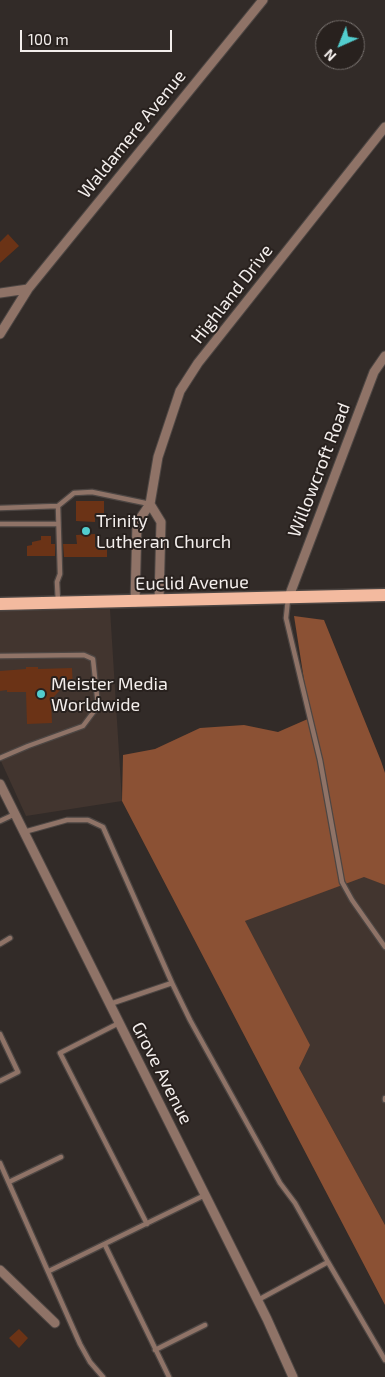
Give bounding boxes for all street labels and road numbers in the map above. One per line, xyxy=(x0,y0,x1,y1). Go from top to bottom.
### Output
street label: Waldamere Avenue xyxy=(74,66,190,202)
street label: Highland Drive xyxy=(187,240,277,348)
street label: Willowcroft Road xyxy=(283,400,355,540)
street label: Euclid Avenue xyxy=(135,571,249,595)
street label: Grove Avenue xyxy=(127,1018,197,1128)

